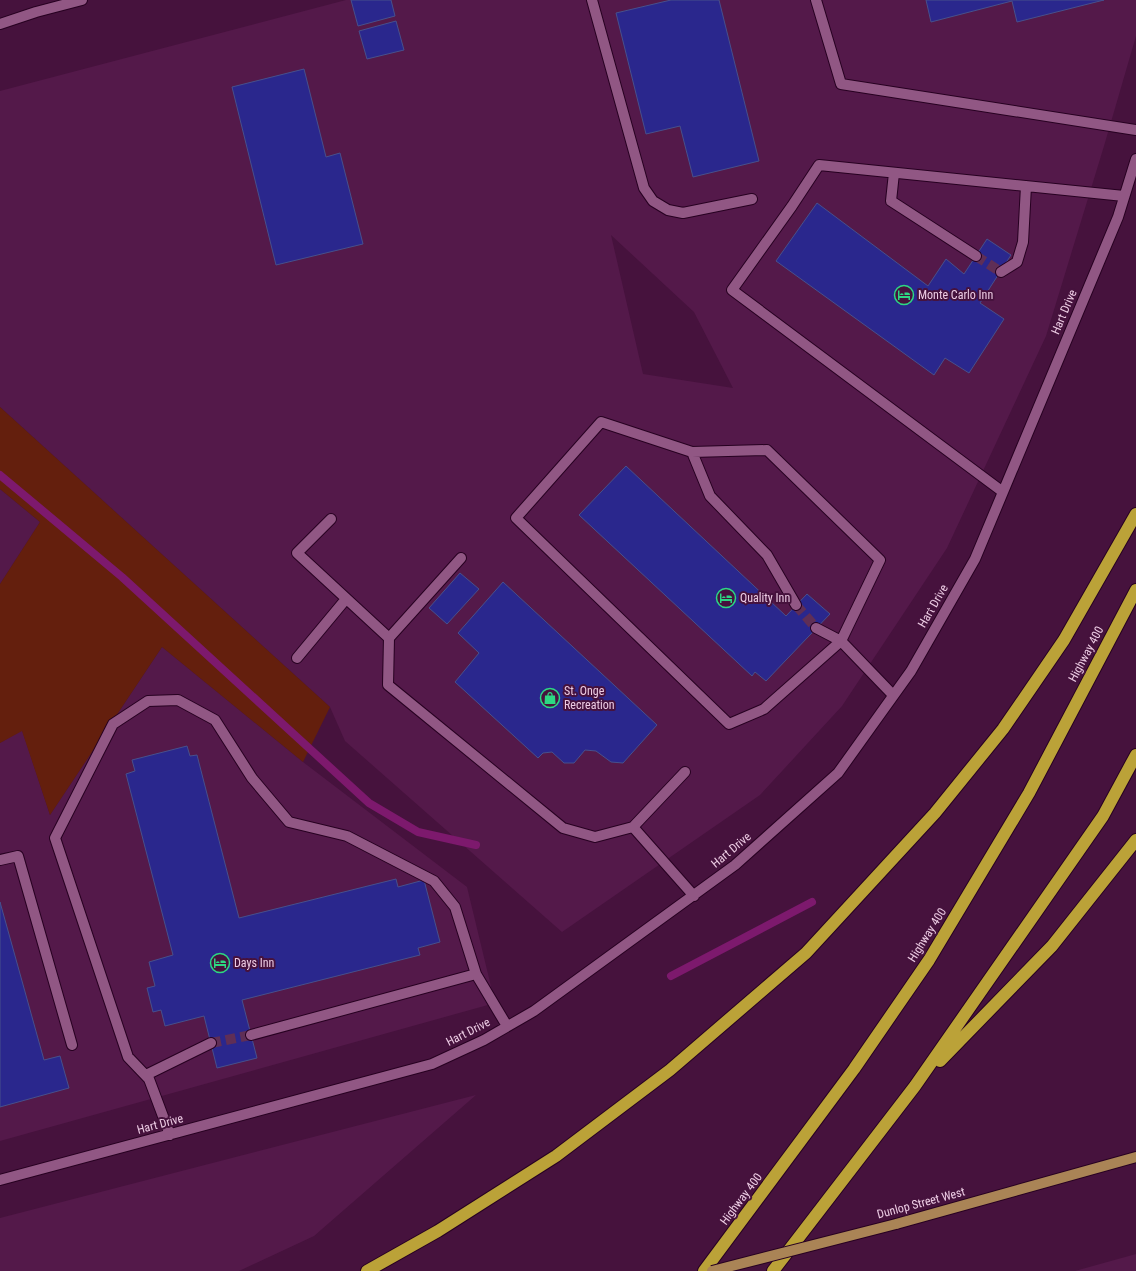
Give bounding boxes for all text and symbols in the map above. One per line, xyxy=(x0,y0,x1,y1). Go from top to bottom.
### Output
hotel icon: Monte Carlo Inn xyxy=(893,284,915,306)
street label: Hart Drive xyxy=(1048,287,1080,337)
place label: Monte Carlo Inn xyxy=(918,288,993,302)
street label: Hart Drive xyxy=(915,582,951,630)
hotel icon: Quality Inn xyxy=(715,587,737,609)
place label: Quality Inn xyxy=(740,591,790,605)
street label: Highway 400 xyxy=(1066,624,1107,684)
place label: St. Onge Recreation xyxy=(564,684,615,712)
shop icon: St. Onge Recreation xyxy=(539,687,561,709)
street label: Hart Drive xyxy=(708,829,754,871)
street label: Highway 400 xyxy=(905,905,949,965)
hotel icon: Days Inn xyxy=(209,952,231,974)
place label: Days Inn xyxy=(234,956,275,970)
street label: Hart Drive xyxy=(444,1015,493,1049)
street label: Hart Drive xyxy=(135,1111,185,1137)
street label: Highway 400 xyxy=(717,1170,765,1228)
street label: Dunlop Street West xyxy=(876,1184,967,1221)

